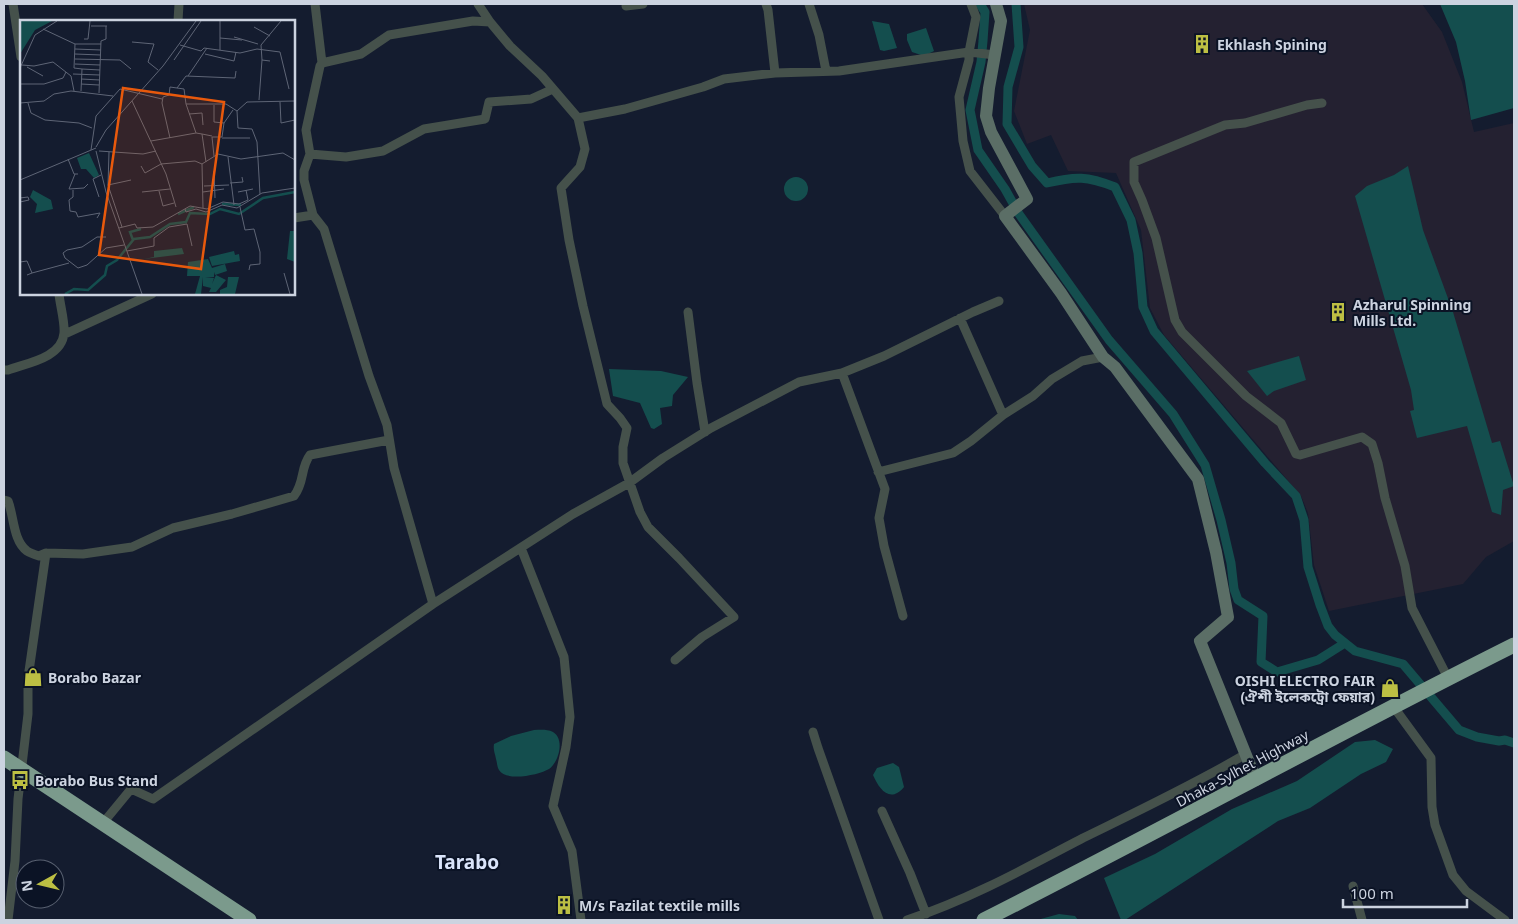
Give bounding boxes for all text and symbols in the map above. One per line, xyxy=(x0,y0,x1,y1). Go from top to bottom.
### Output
inset map xyxy=(20,20,295,295)
building icon: Ekhlash Spining xyxy=(1191,33,1213,55)
place label: Ekhlash Spining xyxy=(1217,35,1327,54)
place label: Azharul Spinning Mills Ltd. xyxy=(1353,295,1471,330)
building icon: Azharul Spinning Mills Ltd. xyxy=(1327,301,1349,323)
shop icon: Borabo Bazar xyxy=(22,666,44,688)
place label: Borabo Bazar xyxy=(48,668,142,687)
place label: OISHI ELECTRO FAIR (ঐশী ইলেকট্রো ফেয়ার) xyxy=(1235,671,1376,706)
shop icon: OISHI ELECTRO FAIR (ঐশী ইলেকট্রো ফেয়ার) xyxy=(1379,677,1401,699)
street label: Dhaka-Sylhet Highway xyxy=(1172,725,1312,811)
bus stop icon: Borabo Bus Stand xyxy=(9,769,31,791)
place label: Borabo Bus Stand xyxy=(35,771,158,790)
district label: Tarabo xyxy=(435,849,499,875)
north arrow xyxy=(15,859,65,909)
scale bar xyxy=(1343,876,1467,908)
text: N xyxy=(16,879,37,893)
text: 100 m xyxy=(1350,883,1394,903)
building icon: M/s Fazilat textile mills xyxy=(553,894,575,916)
place label: M/s Fazilat textile mills xyxy=(579,896,740,915)

